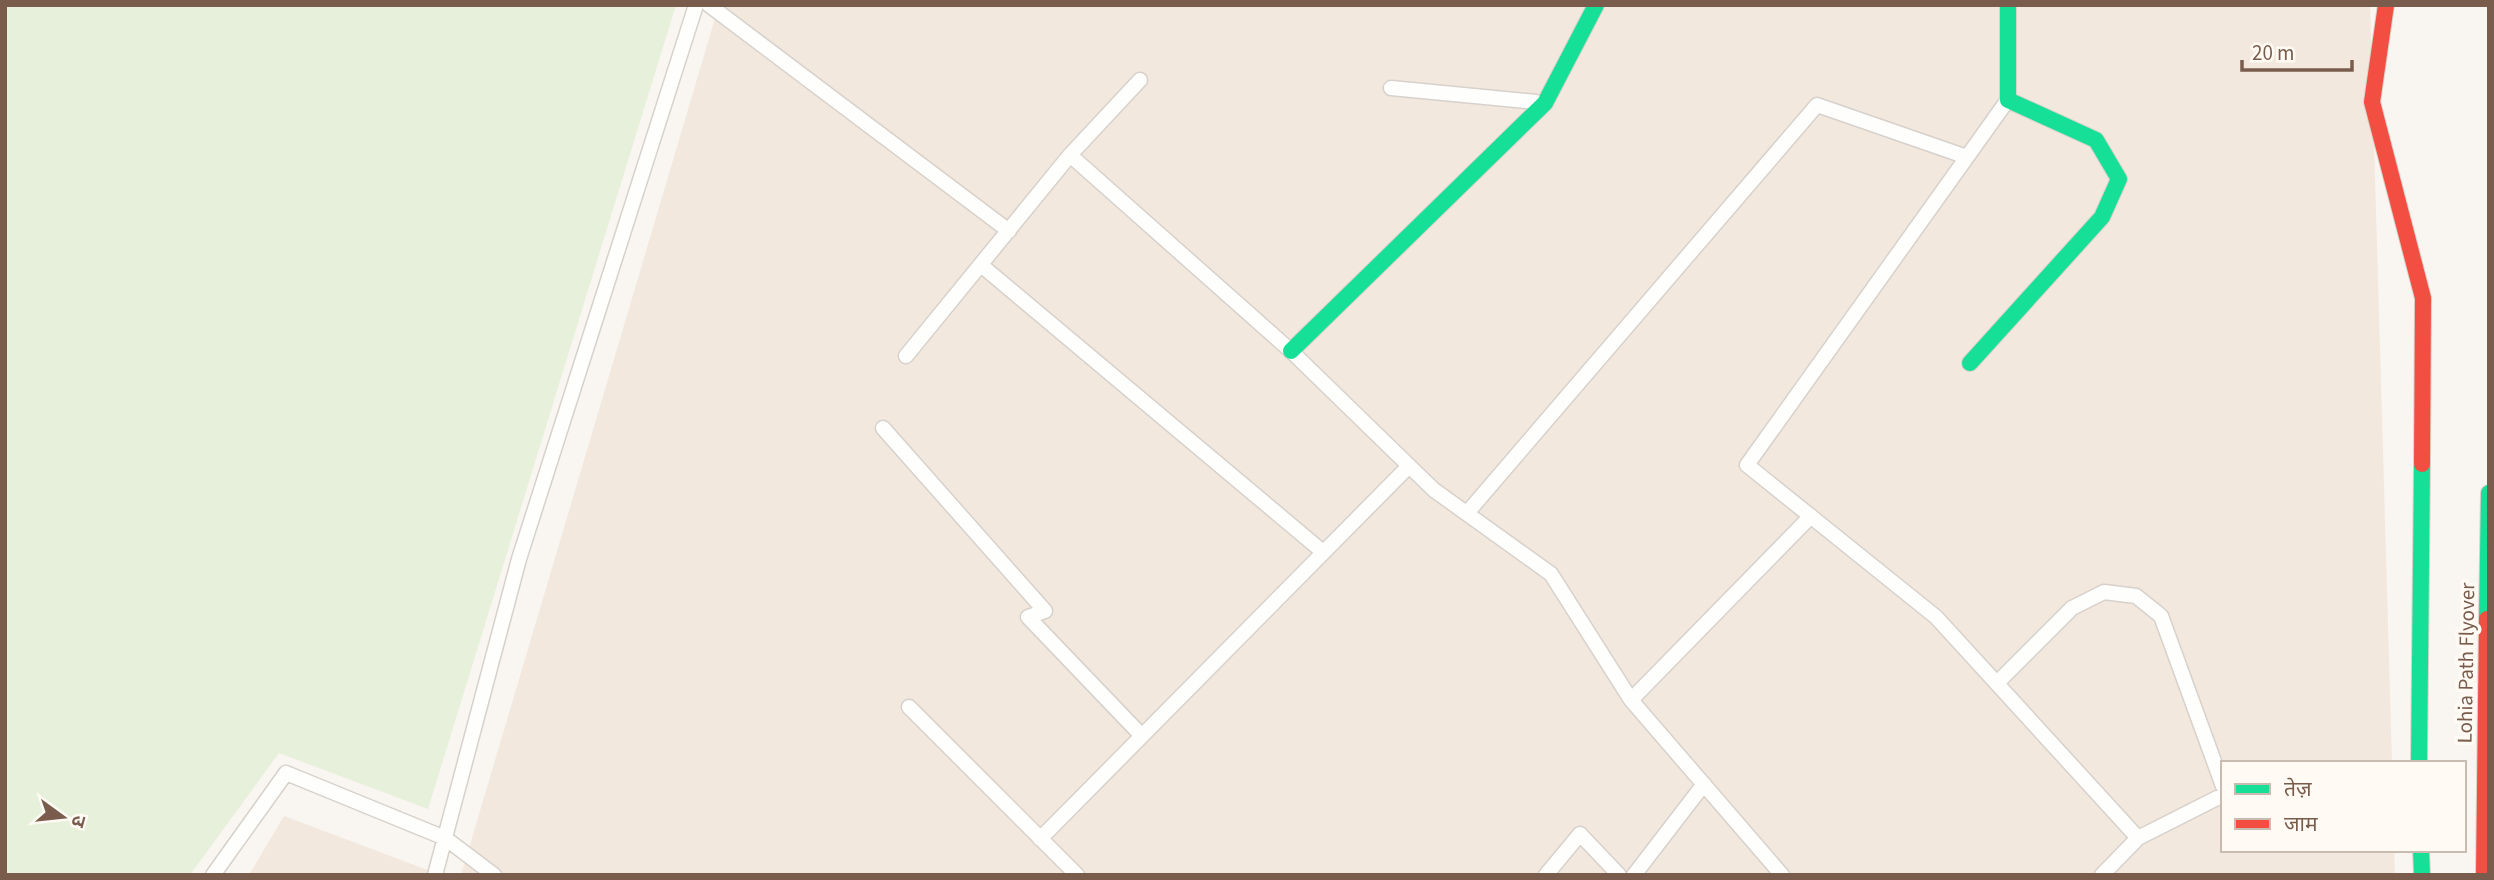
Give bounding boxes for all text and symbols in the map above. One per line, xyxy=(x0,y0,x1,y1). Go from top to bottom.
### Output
scale bar xyxy=(2242,28,2352,72)
text: 20 m xyxy=(2252,38,2294,68)
street label: Lohia Path Flyover xyxy=(2450,582,2482,744)
legend xyxy=(2221,761,2466,852)
text: तेज़ xyxy=(2284,774,2312,804)
north arrow xyxy=(28,782,98,852)
text: जाम xyxy=(2284,809,2318,839)
text: उ xyxy=(63,812,92,831)

